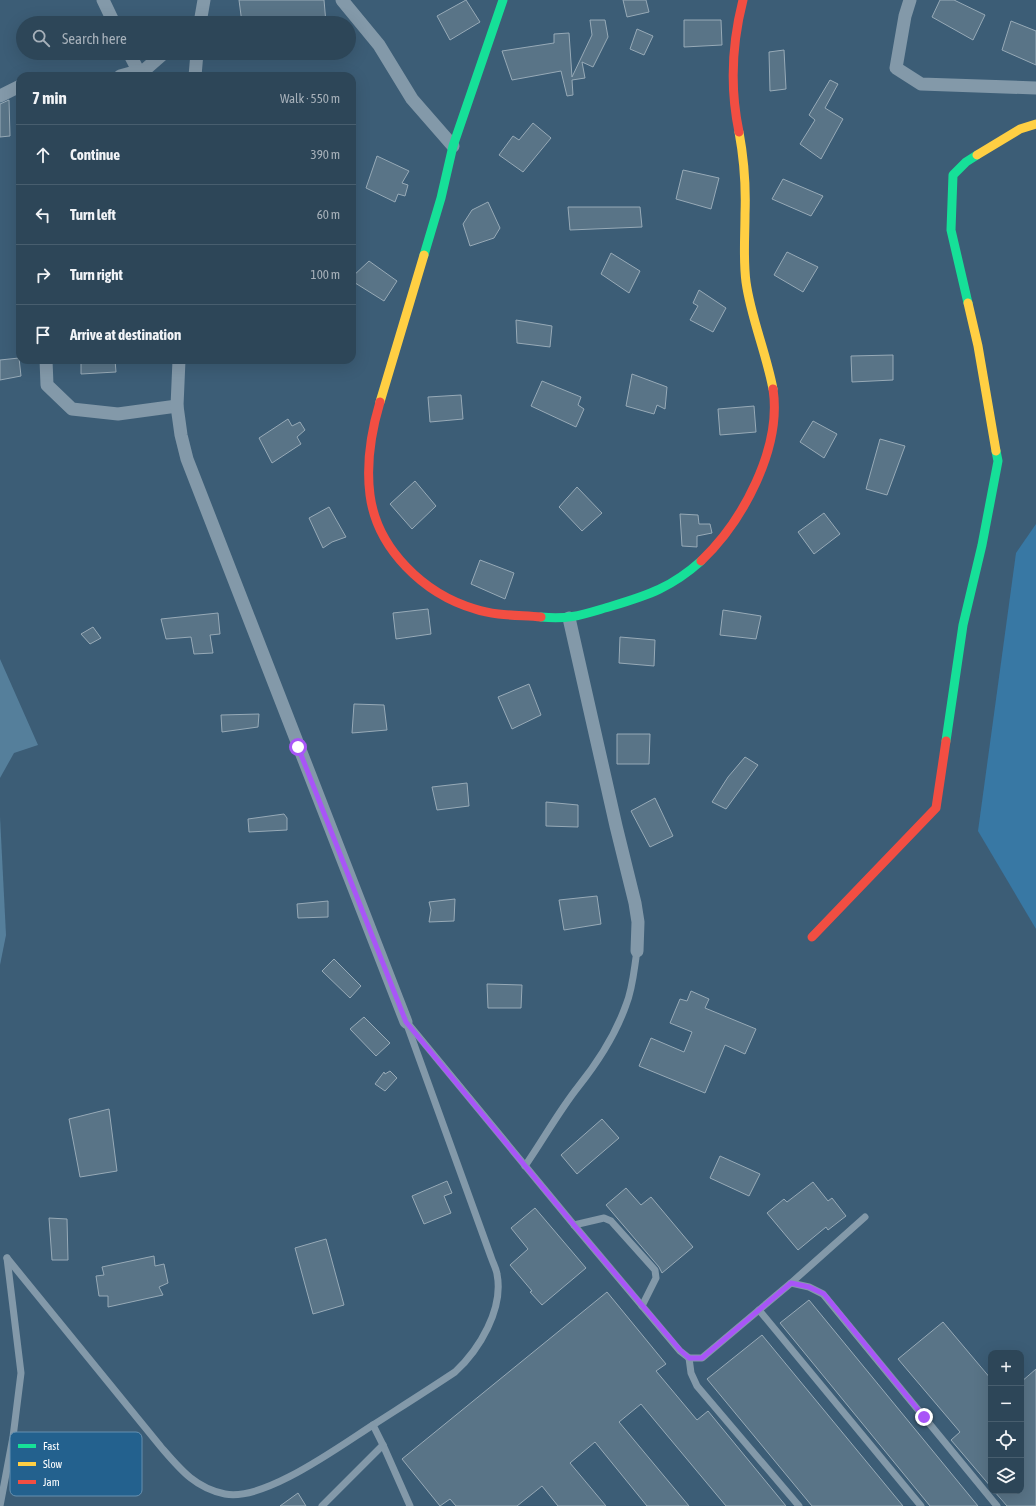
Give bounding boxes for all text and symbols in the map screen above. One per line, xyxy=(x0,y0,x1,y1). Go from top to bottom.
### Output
search box xyxy=(16,16,356,60)
icon: search xyxy=(30,27,52,49)
text: Search here xyxy=(62,30,127,47)
text: 7 min xyxy=(32,88,67,108)
text: Walk · 550 m xyxy=(280,91,340,106)
icon: ahead xyxy=(32,144,54,166)
text: Continue xyxy=(70,146,120,163)
text: 390 m xyxy=(311,147,340,162)
icon: left xyxy=(32,204,54,226)
text: Turn left xyxy=(70,206,116,223)
text: 60 m xyxy=(317,207,340,222)
icon: right xyxy=(32,264,54,286)
text: Turn right xyxy=(70,266,123,283)
text: 100 m xyxy=(311,267,340,282)
icon: arrive xyxy=(32,324,54,346)
text: Arrive at destination xyxy=(70,326,181,343)
route start xyxy=(289,738,307,756)
map controls xyxy=(988,1350,1024,1494)
button: + xyxy=(988,1350,1024,1386)
button: − xyxy=(988,1386,1024,1422)
route end xyxy=(915,1408,933,1426)
button: locate xyxy=(988,1422,1024,1458)
legend xyxy=(10,1432,142,1496)
text: Fast xyxy=(43,1440,59,1452)
text: Slow xyxy=(43,1458,62,1470)
button: layers xyxy=(988,1458,1024,1494)
text: Jam xyxy=(43,1476,60,1488)

